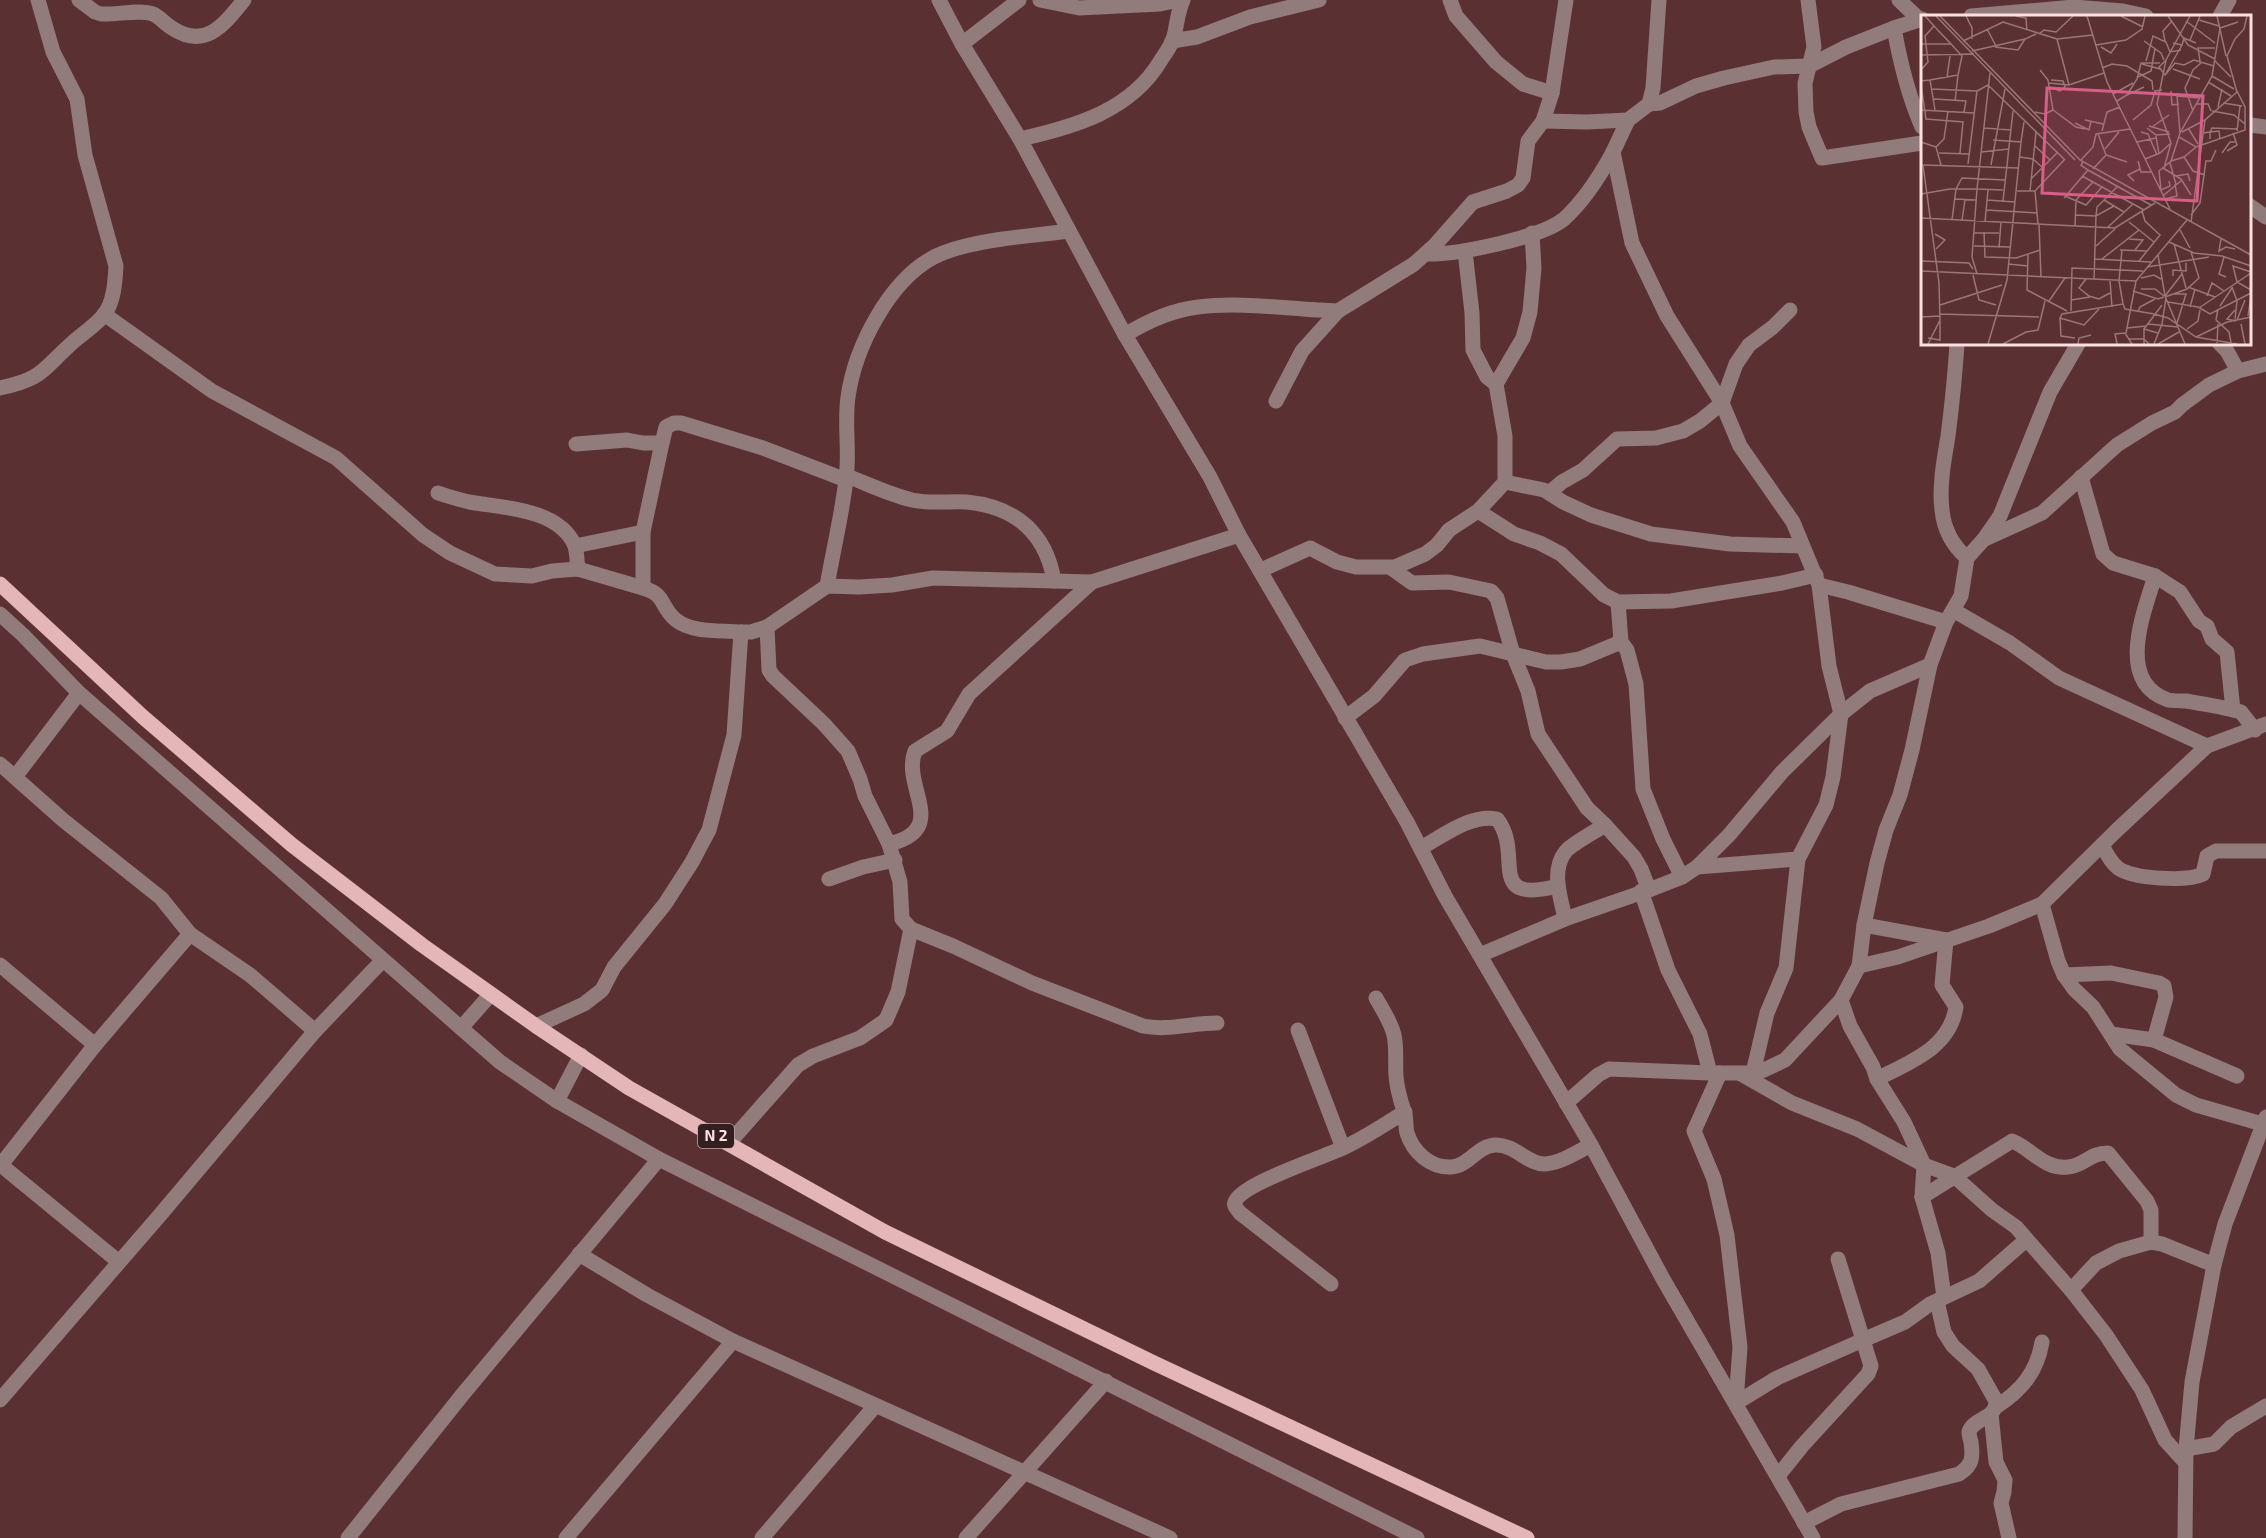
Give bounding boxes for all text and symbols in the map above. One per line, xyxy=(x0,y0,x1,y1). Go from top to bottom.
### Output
inset map xyxy=(1921,15,2251,345)
road number: N 2 xyxy=(698,1124,734,1148)

